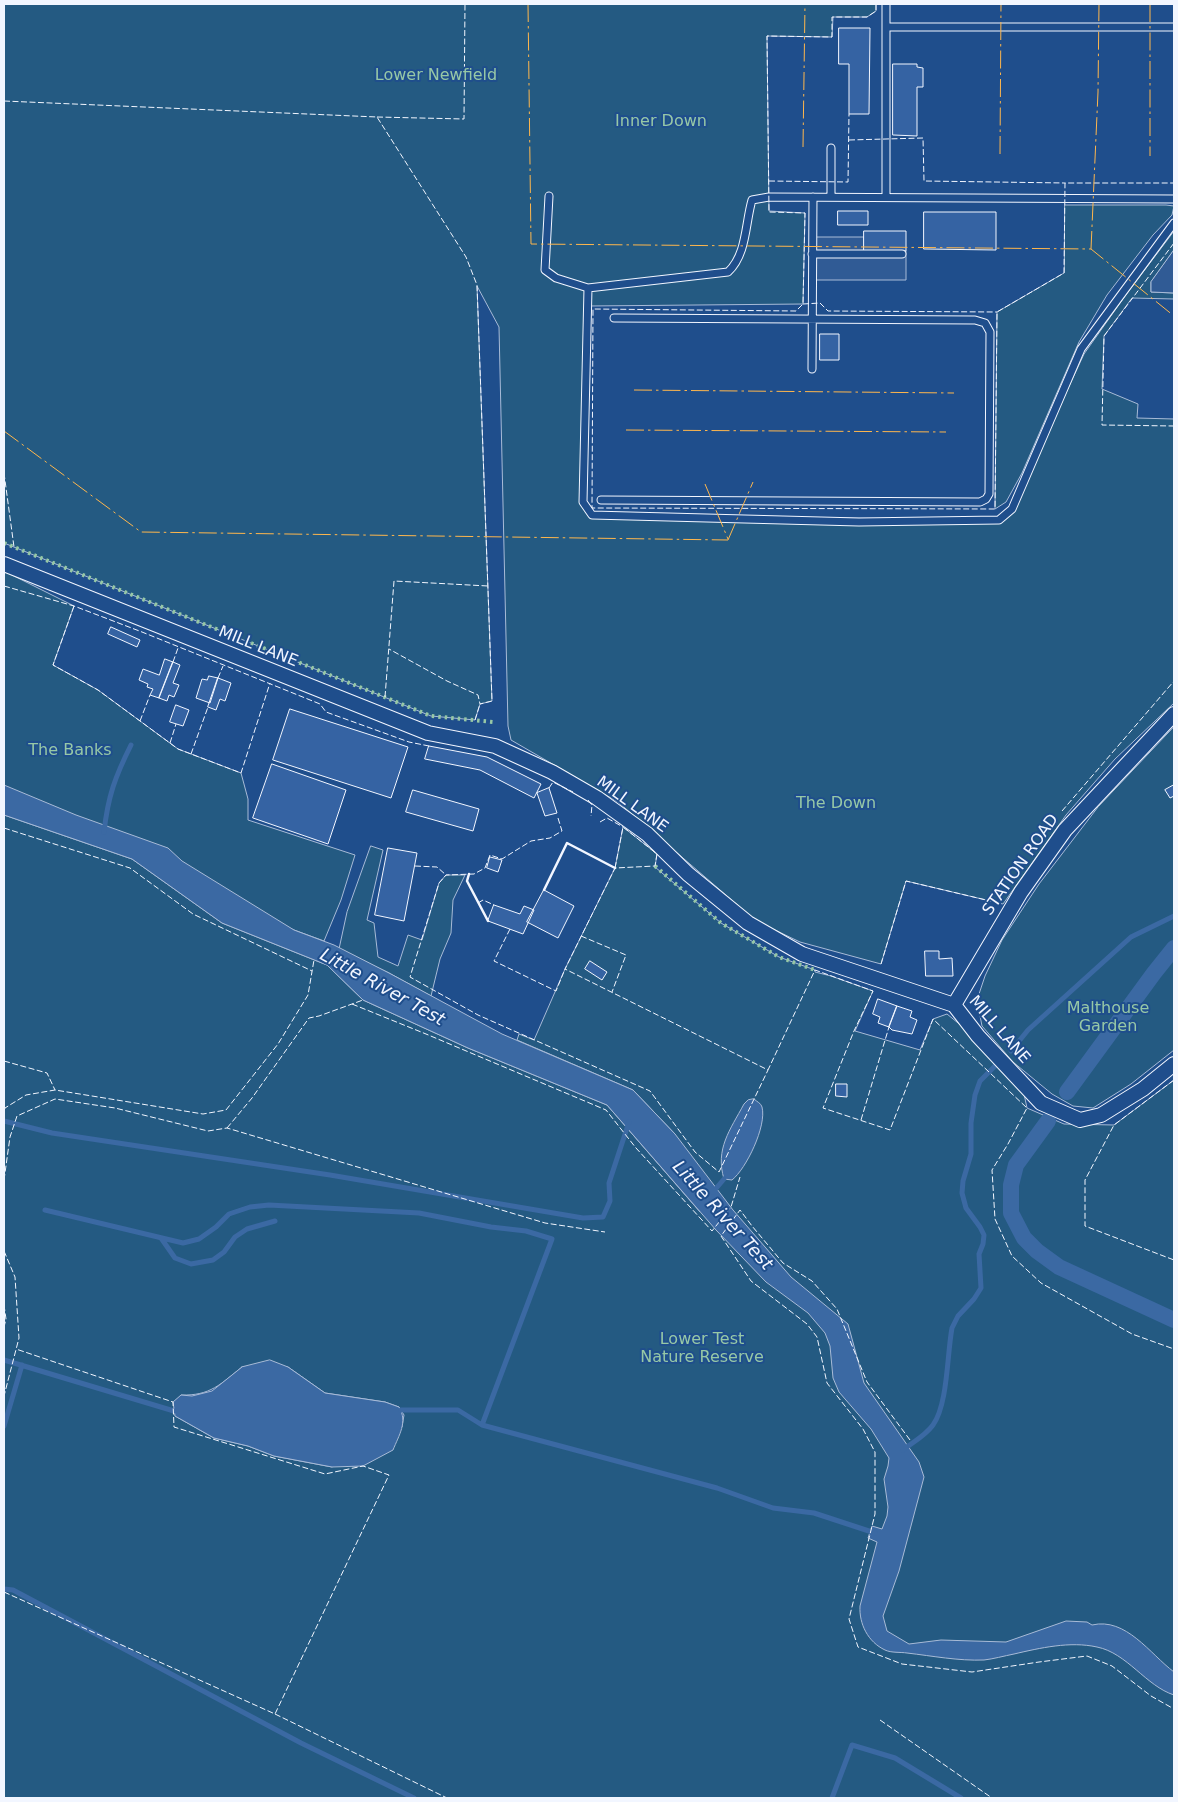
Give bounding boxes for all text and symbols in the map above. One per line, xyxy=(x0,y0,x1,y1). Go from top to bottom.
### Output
park label: Lower Newfield xyxy=(375,66,497,86)
park label: Inner Down xyxy=(615,112,707,132)
street label: MILL LANE xyxy=(216,622,300,672)
park label: The Banks xyxy=(28,741,112,761)
street label: MILL LANE xyxy=(592,773,672,837)
park label: The Down xyxy=(796,794,876,814)
street label: STATION ROAD xyxy=(979,811,1063,919)
water label: Little River Test xyxy=(316,945,448,1031)
street label: MILL LANE xyxy=(964,992,1034,1068)
park label: Malthouse Garden xyxy=(1067,999,1149,1037)
water label: Little River Test xyxy=(667,1157,777,1275)
park label: Lower Test Nature Reserve xyxy=(640,1330,764,1368)

